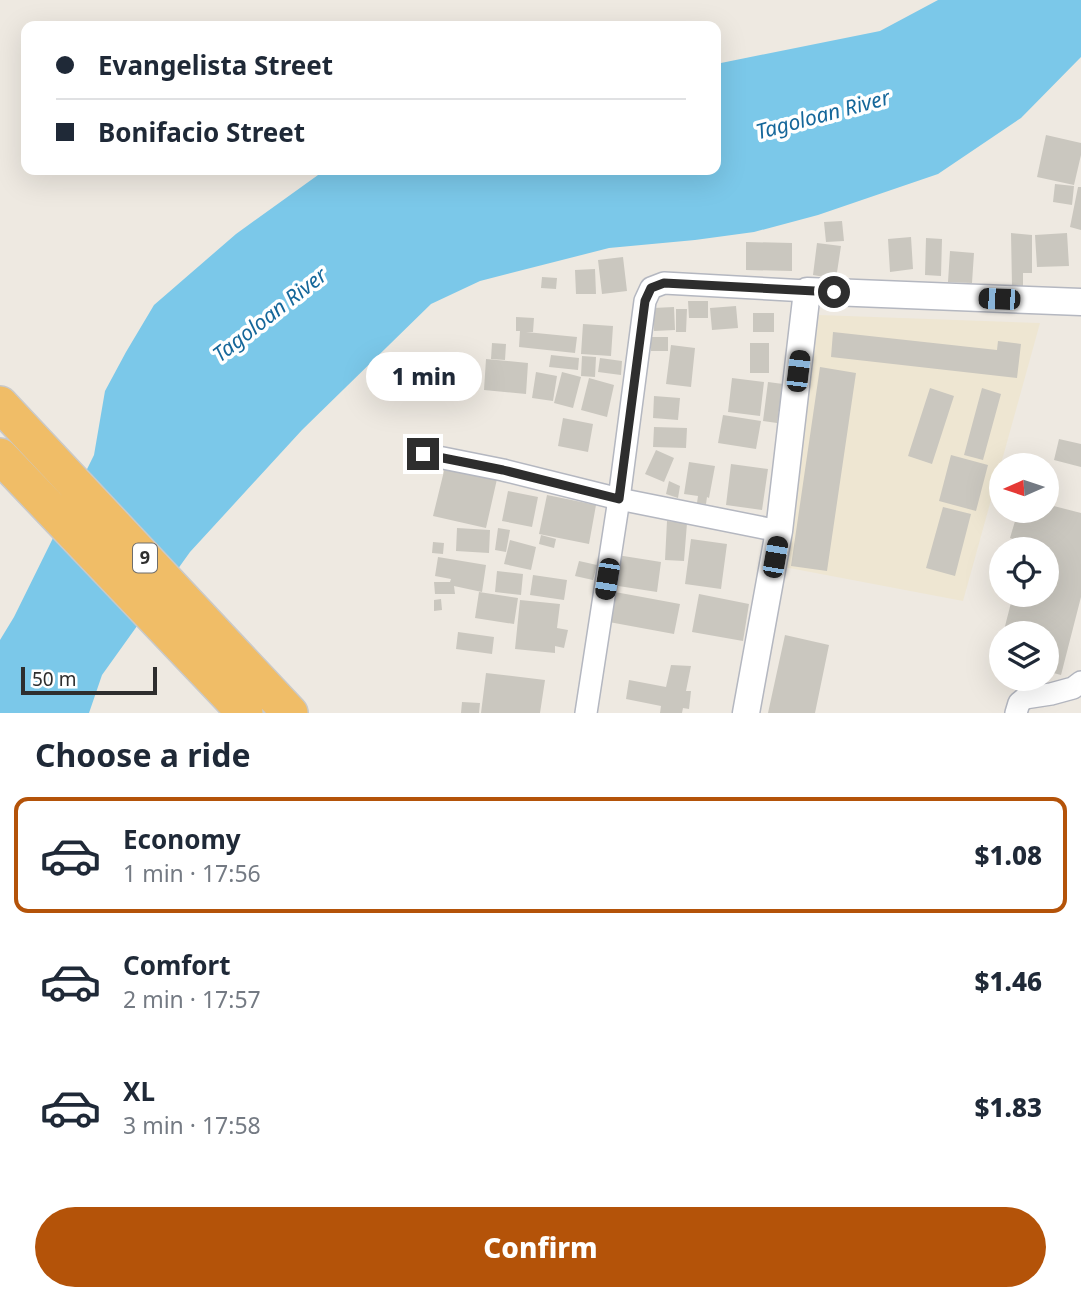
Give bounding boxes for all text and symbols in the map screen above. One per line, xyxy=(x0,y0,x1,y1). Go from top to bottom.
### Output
text: Evangelista Street xyxy=(98,47,333,83)
water label: Tagoloan River xyxy=(753,82,894,145)
text: Bonifacio Street xyxy=(98,114,305,150)
water label: Tagoloan River xyxy=(207,260,334,368)
route start xyxy=(818,276,850,308)
car xyxy=(978,288,1021,310)
car xyxy=(786,349,811,393)
callout: 1 min xyxy=(365,352,481,402)
text: 1 min xyxy=(392,360,456,392)
route end xyxy=(407,438,439,470)
north arrow xyxy=(989,453,1059,523)
map controls xyxy=(989,453,1059,691)
car xyxy=(762,534,789,580)
button: locate xyxy=(989,537,1059,607)
road number: 9 xyxy=(133,544,157,572)
car xyxy=(594,557,621,601)
button: layers xyxy=(989,621,1059,691)
scale bar xyxy=(21,664,158,696)
text: 50 m xyxy=(32,666,76,692)
text: Choose a ride xyxy=(35,733,251,776)
text: Economy xyxy=(123,821,241,857)
icon: car xyxy=(39,824,102,887)
text: $1.08 xyxy=(975,837,1042,873)
text: 1 min · 17:56 xyxy=(123,857,261,889)
text: Comfort xyxy=(123,947,231,983)
icon: car xyxy=(39,950,102,1013)
text: $1.46 xyxy=(975,963,1042,999)
text: 2 min · 17:57 xyxy=(123,983,261,1015)
text: XL xyxy=(123,1073,155,1109)
icon: car xyxy=(39,1076,102,1139)
text: $1.83 xyxy=(975,1089,1042,1125)
text: 3 min · 17:58 xyxy=(123,1109,261,1141)
button: Confirm xyxy=(35,1207,1046,1287)

